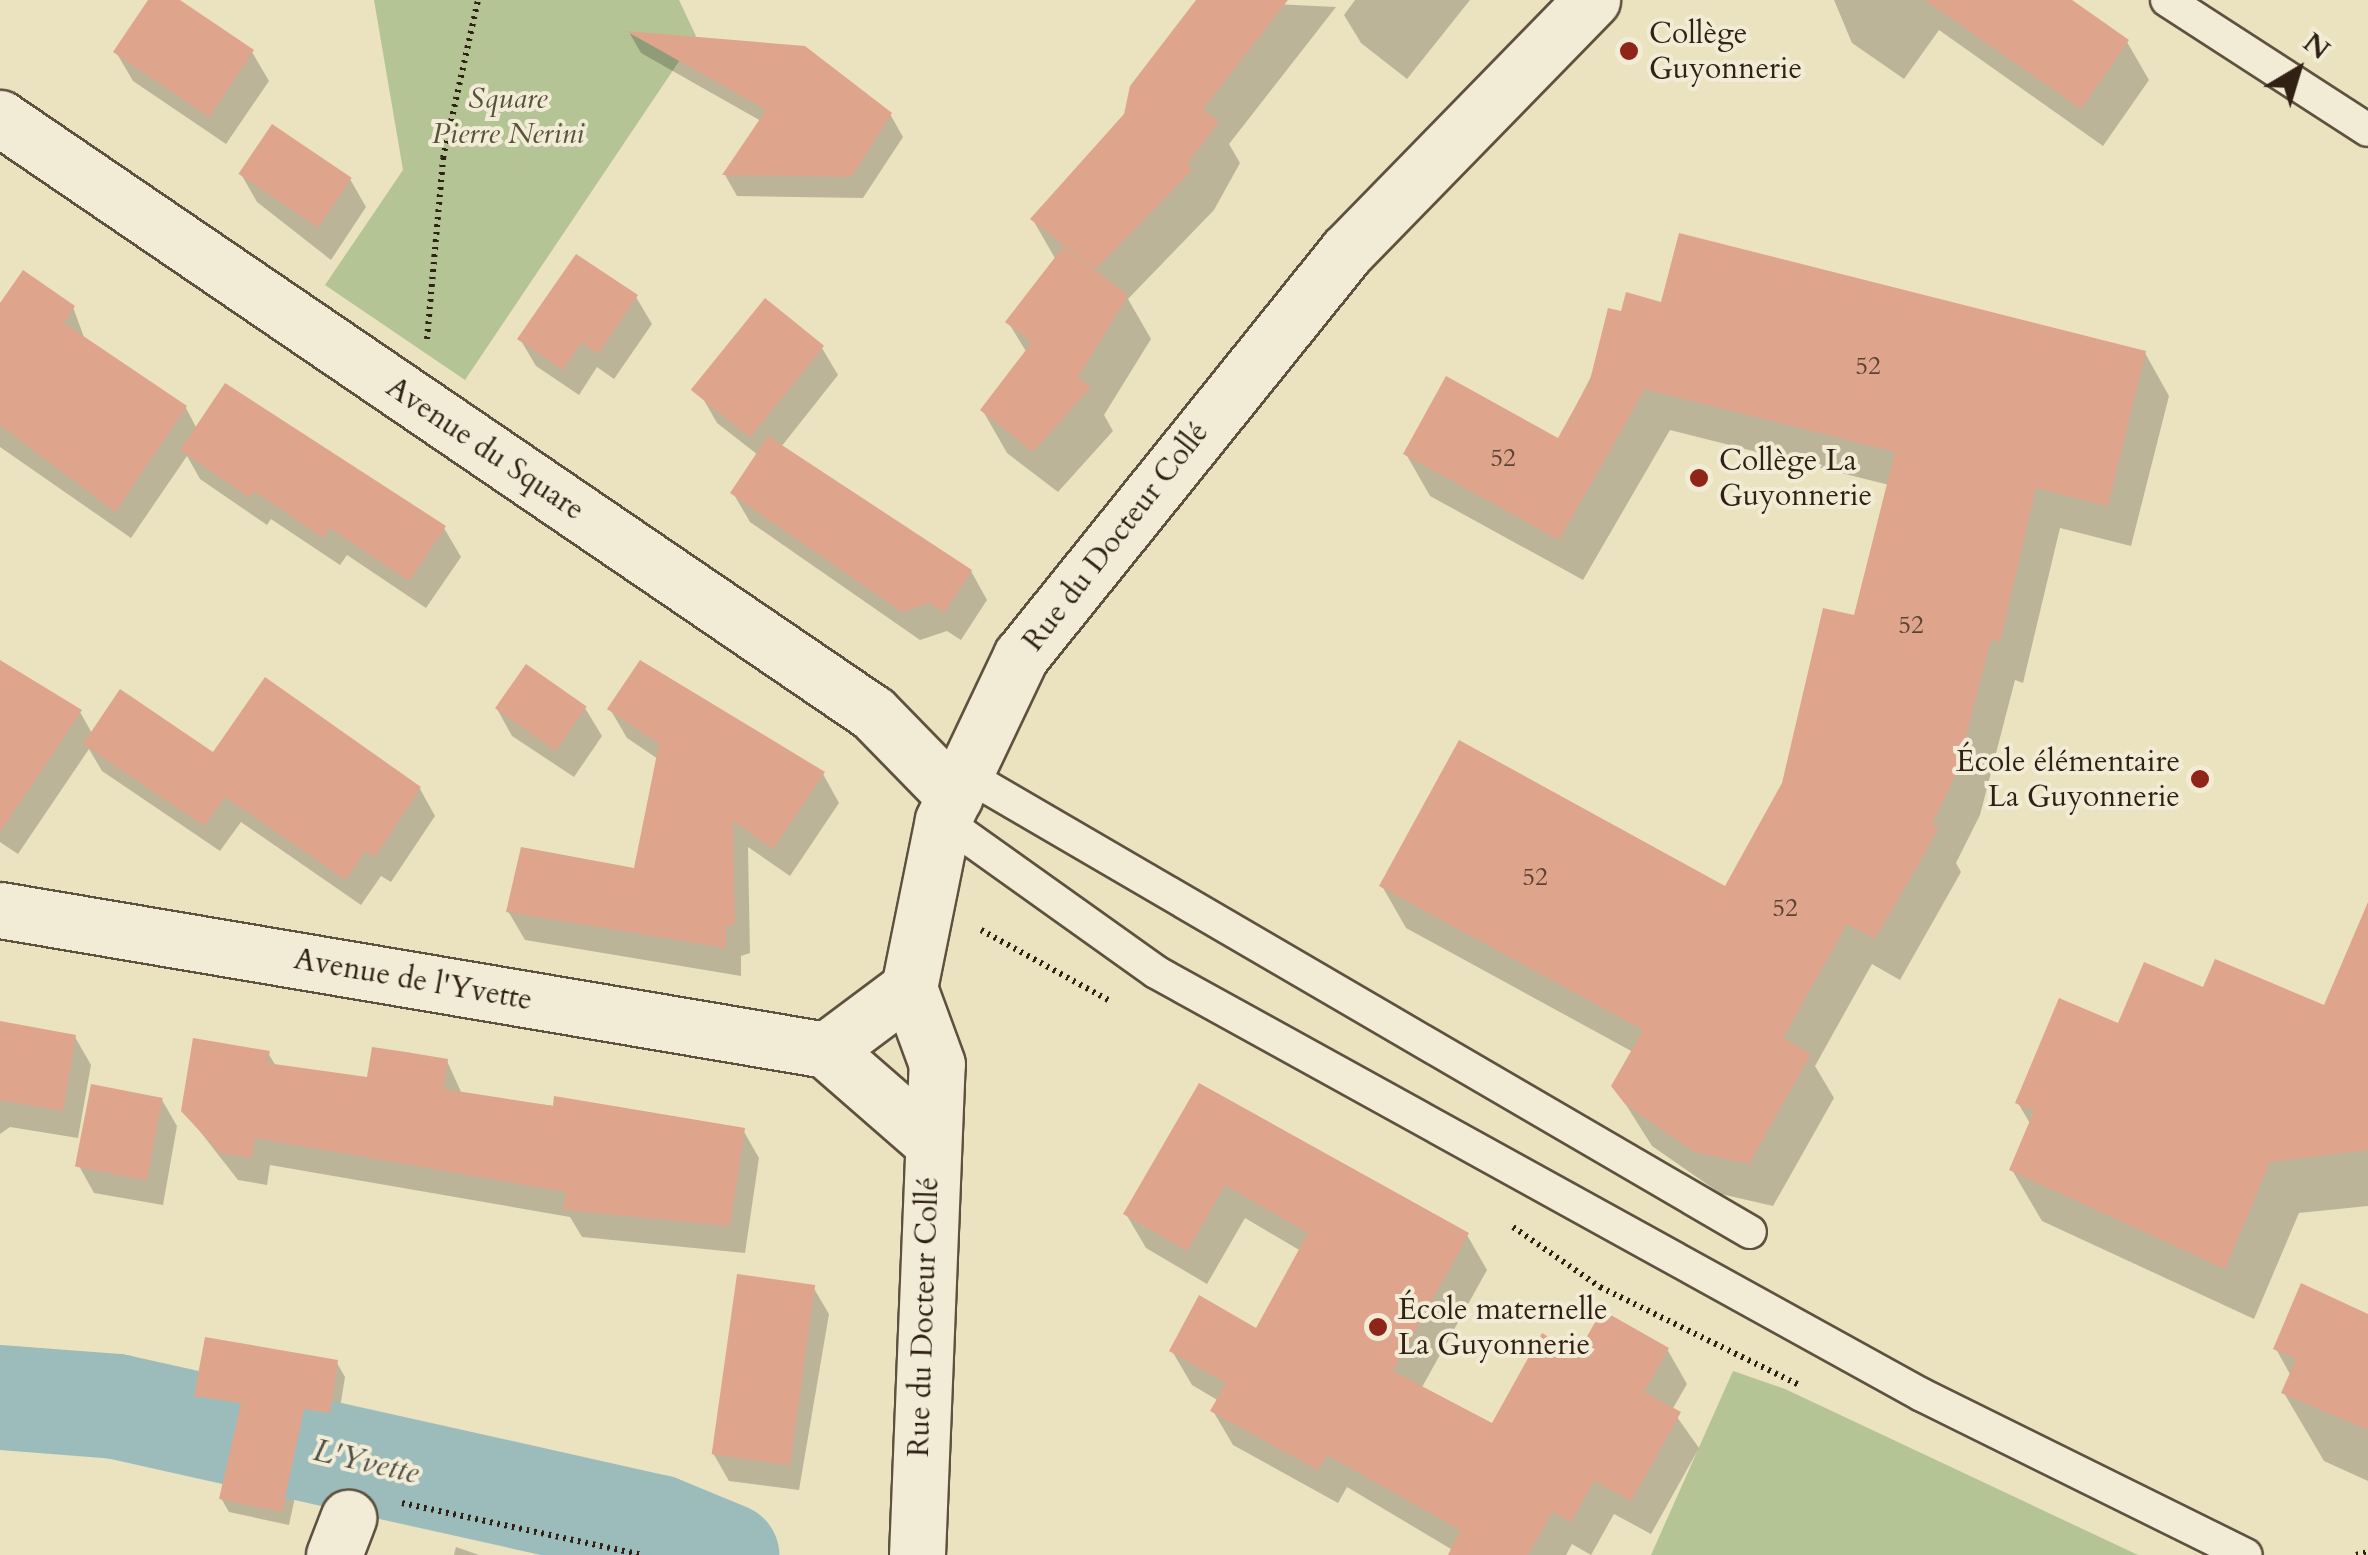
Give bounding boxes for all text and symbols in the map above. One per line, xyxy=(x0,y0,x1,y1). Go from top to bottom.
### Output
place label: Collège Guyonnerie xyxy=(1649,16,1802,86)
north arrow xyxy=(2248,20,2348,120)
text: N xyxy=(2295,24,2338,69)
marker: Collège Guyonnerie xyxy=(1618,40,1640,62)
park label: Square Pierre Nerini xyxy=(432,81,584,152)
house number: 52 xyxy=(1855,351,1881,381)
street label: Avenue du Square xyxy=(379,370,591,528)
street label: Rue du Docteur Collé xyxy=(1016,415,1216,659)
house number: 52 xyxy=(1490,443,1516,473)
place label: Collège La Guyonnerie xyxy=(1719,443,1872,514)
marker: Collège La Guyonnerie xyxy=(1688,467,1710,489)
house number: 52 xyxy=(1898,610,1924,640)
place label: École élémentaire La Guyonnerie xyxy=(1956,744,2180,814)
marker: École élémentaire La Guyonnerie xyxy=(2189,768,2211,790)
house number: 52 xyxy=(1522,862,1548,892)
house number: 52 xyxy=(1772,893,1798,923)
street label: Avenue de l'Yvette xyxy=(291,941,535,1019)
street label: Rue du Docteur Collé xyxy=(901,1176,947,1458)
place label: École maternelle La Guyonnerie xyxy=(1398,1292,1608,1362)
marker: École maternelle La Guyonnerie xyxy=(1367,1316,1389,1338)
water label: L'Yvette xyxy=(309,1431,423,1493)

